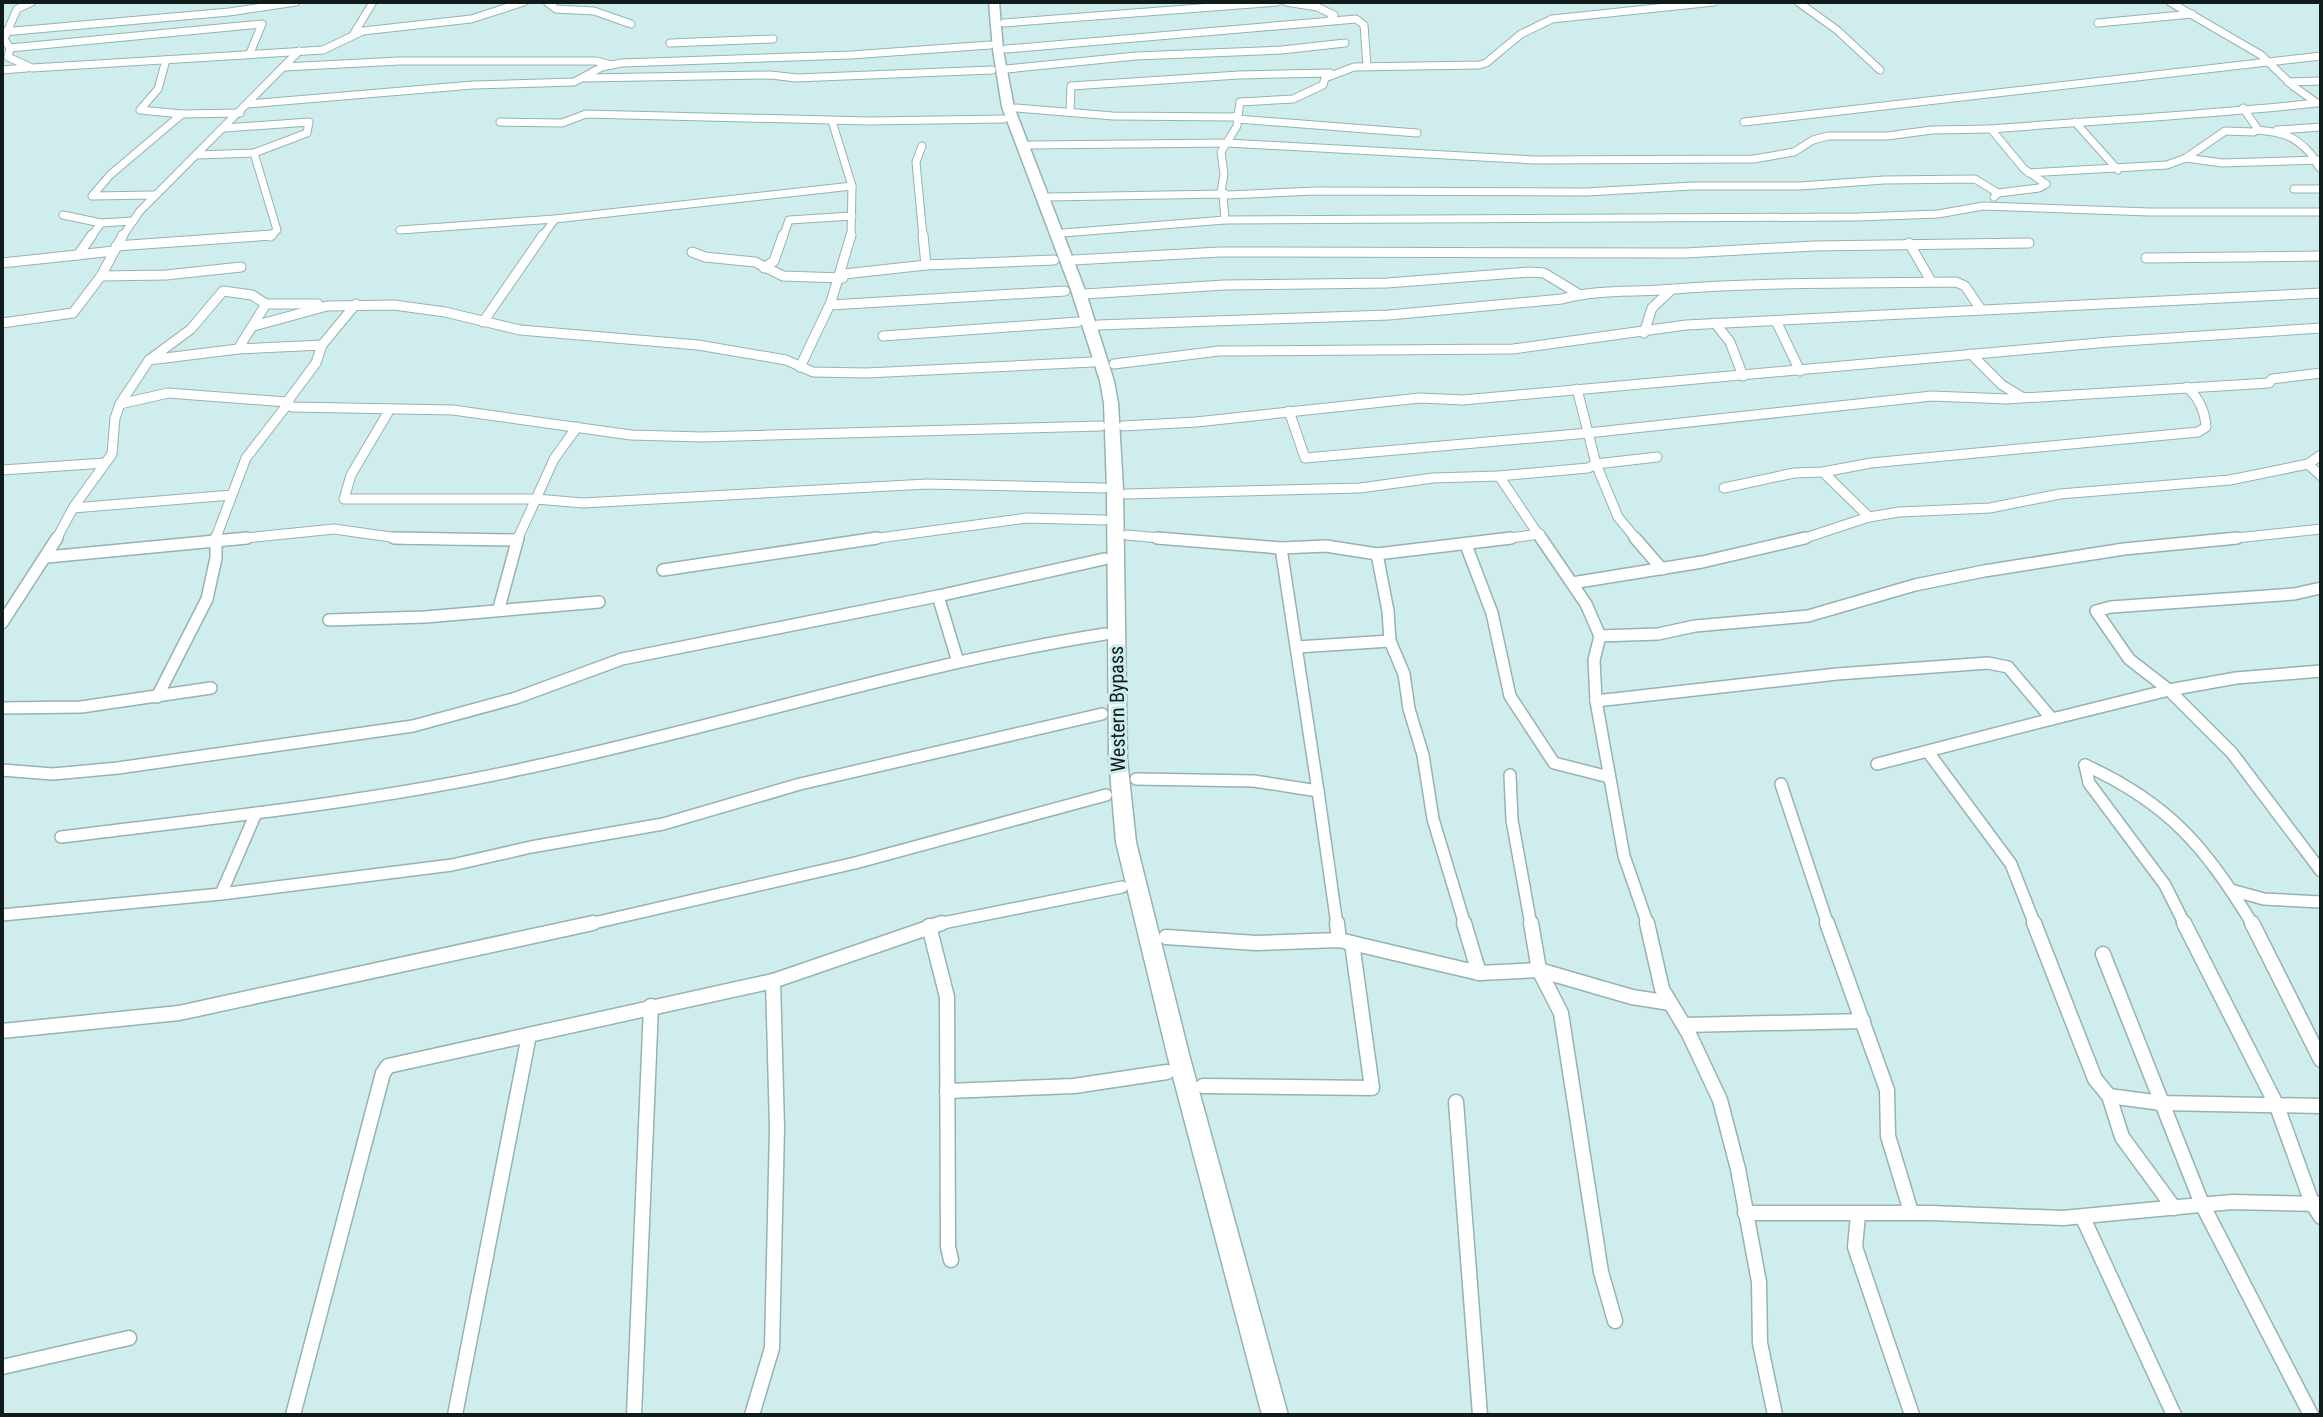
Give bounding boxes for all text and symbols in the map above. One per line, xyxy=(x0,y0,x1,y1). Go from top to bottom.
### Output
street label: Western Bypass xyxy=(1104,646,1130,772)

